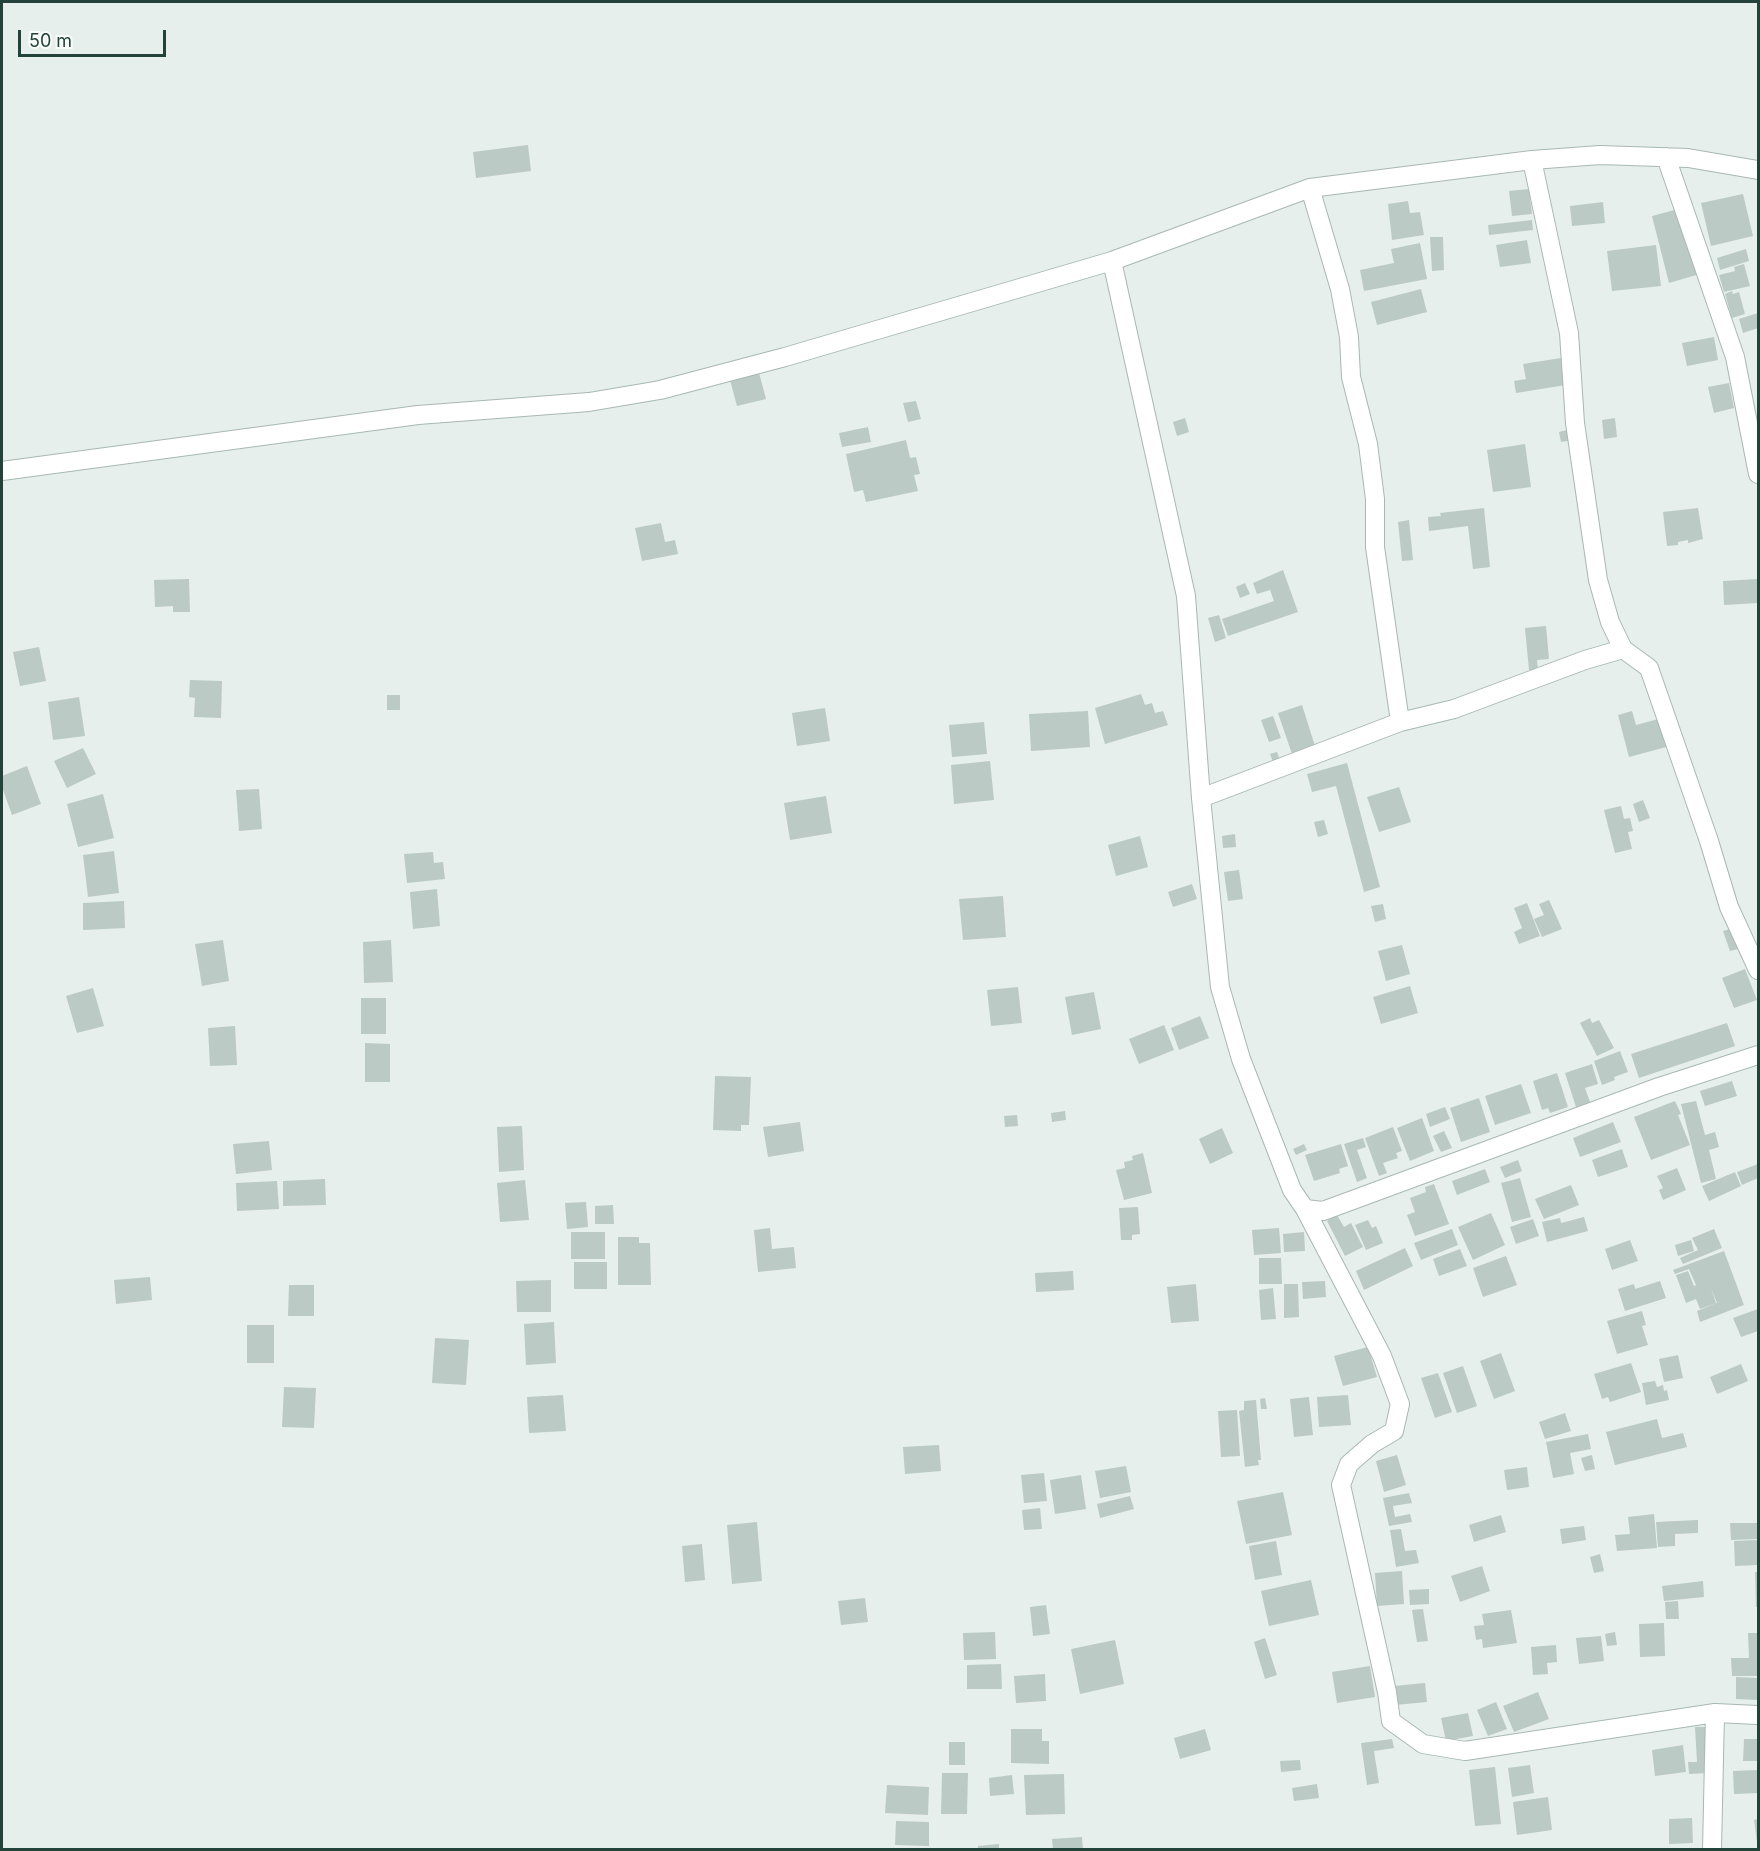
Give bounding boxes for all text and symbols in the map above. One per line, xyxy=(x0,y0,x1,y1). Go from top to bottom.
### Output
scale bar xyxy=(21,18,170,56)
text: 50 m xyxy=(29,30,72,51)

